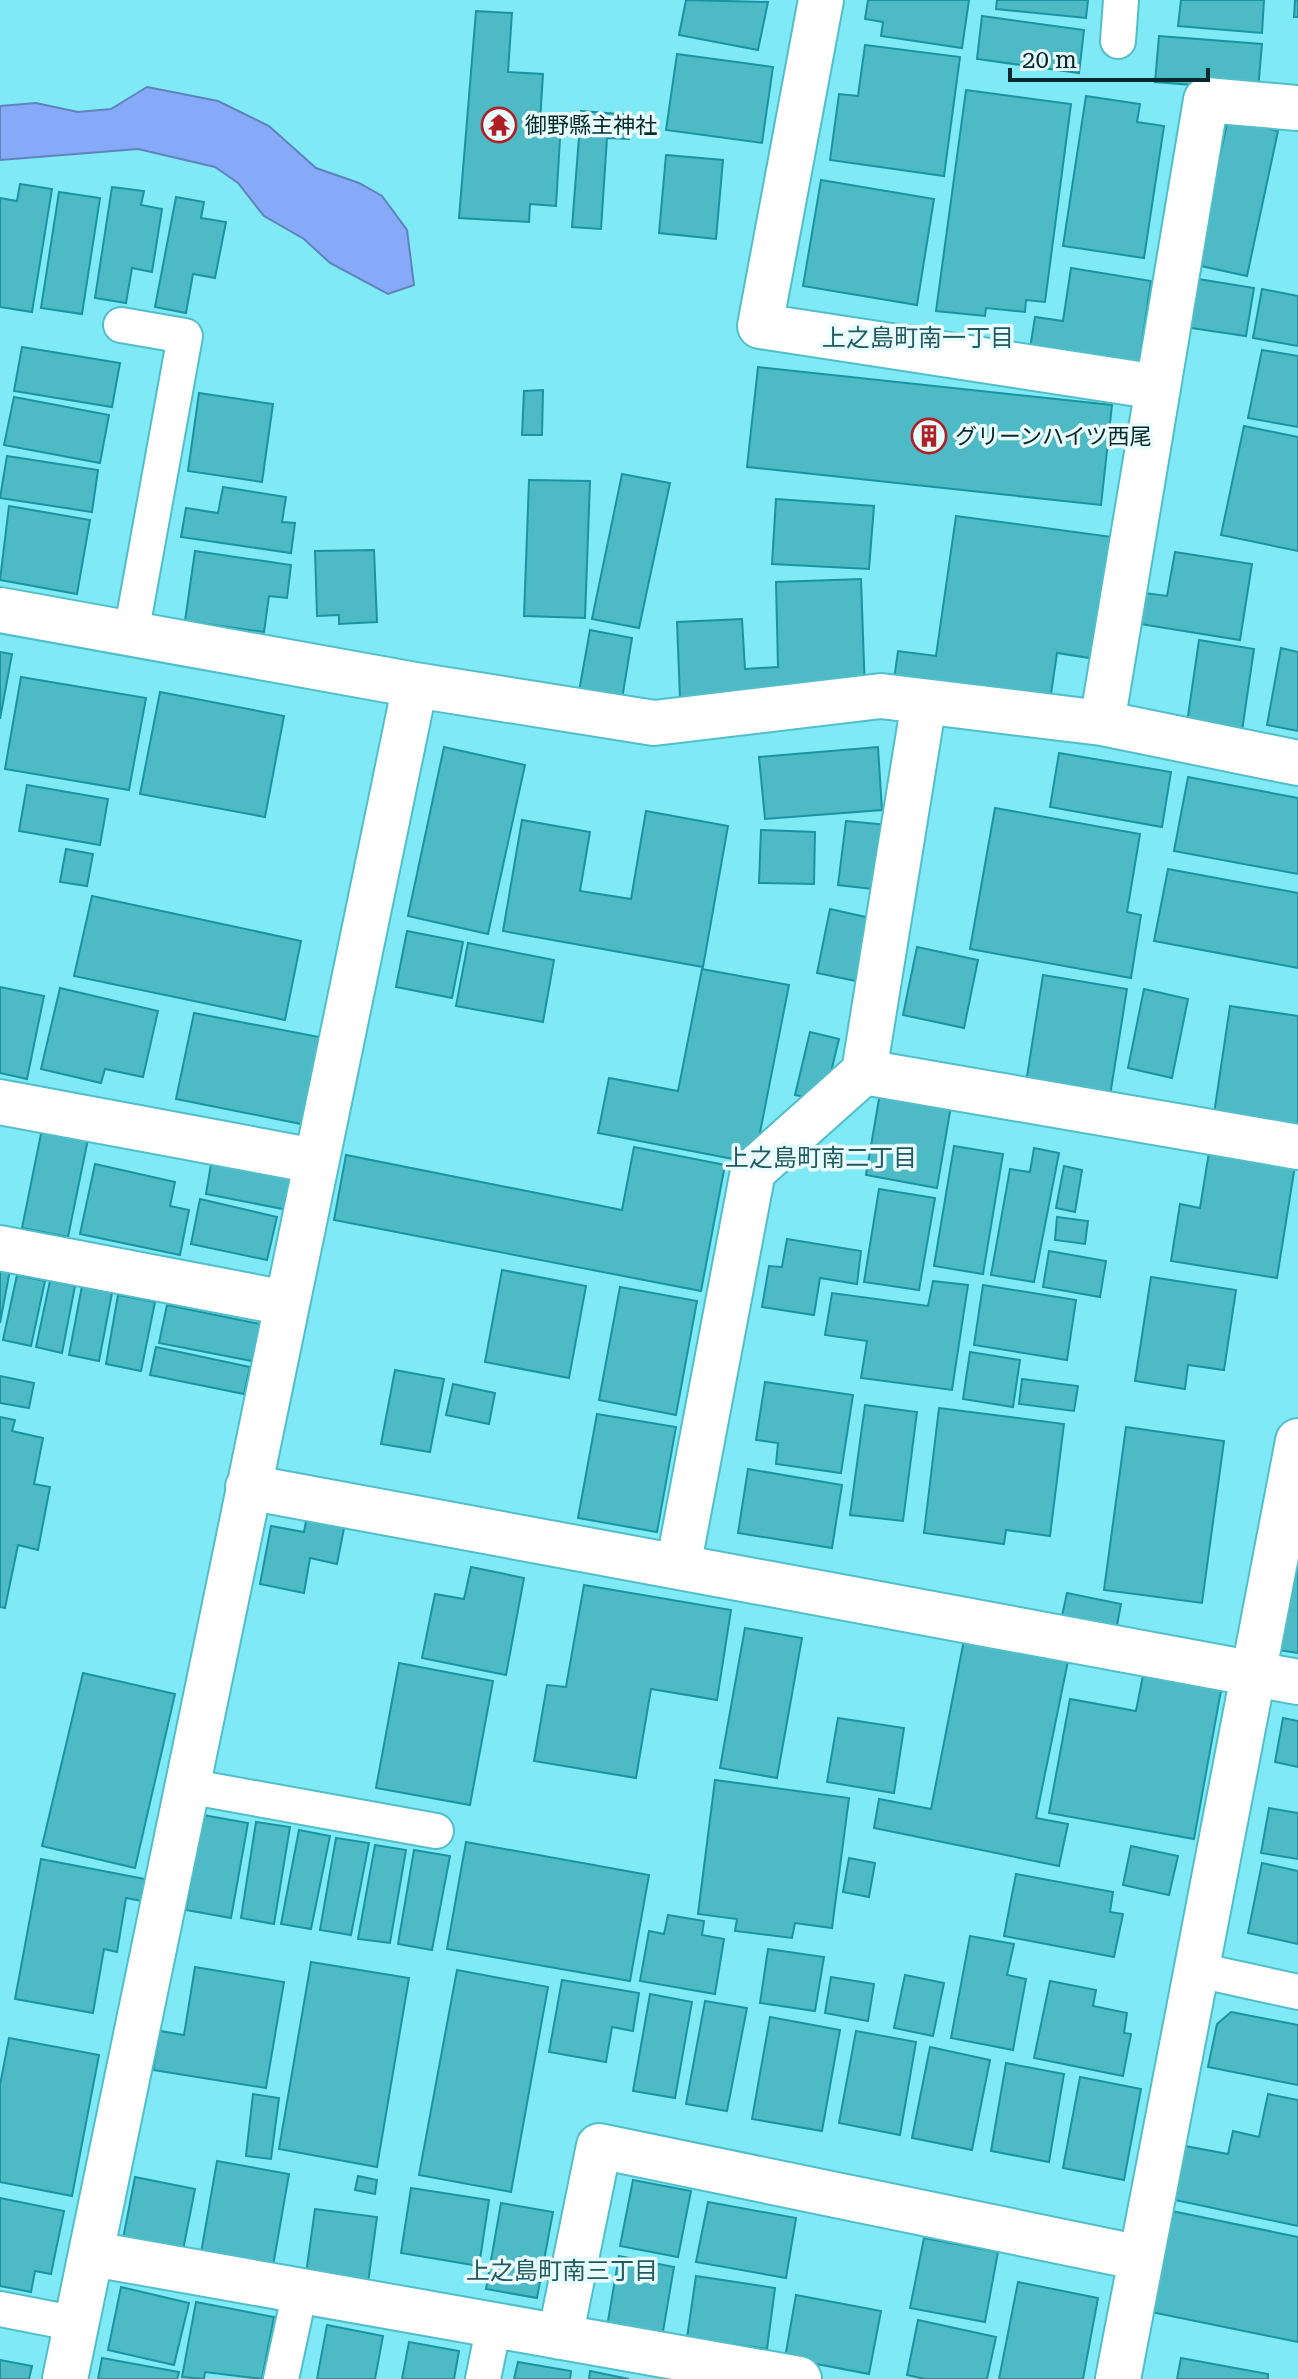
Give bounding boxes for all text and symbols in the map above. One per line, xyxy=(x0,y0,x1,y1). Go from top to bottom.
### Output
scale bar xyxy=(1010,32,1208,82)
text: 20 m xyxy=(1022,46,1077,74)
temple icon: 御野縣主神社 xyxy=(480,106,518,144)
place label: 御野縣主神社 xyxy=(525,113,657,138)
district label: 上之島町南一丁目 xyxy=(822,324,1014,352)
building icon: グリーンハイツ西尾 xyxy=(910,417,948,455)
place label: グリーンハイツ西尾 xyxy=(955,424,1151,449)
district label: 上之島町南二丁目 xyxy=(725,1144,917,1172)
district label: 上之島町南三丁目 xyxy=(466,2257,658,2285)

